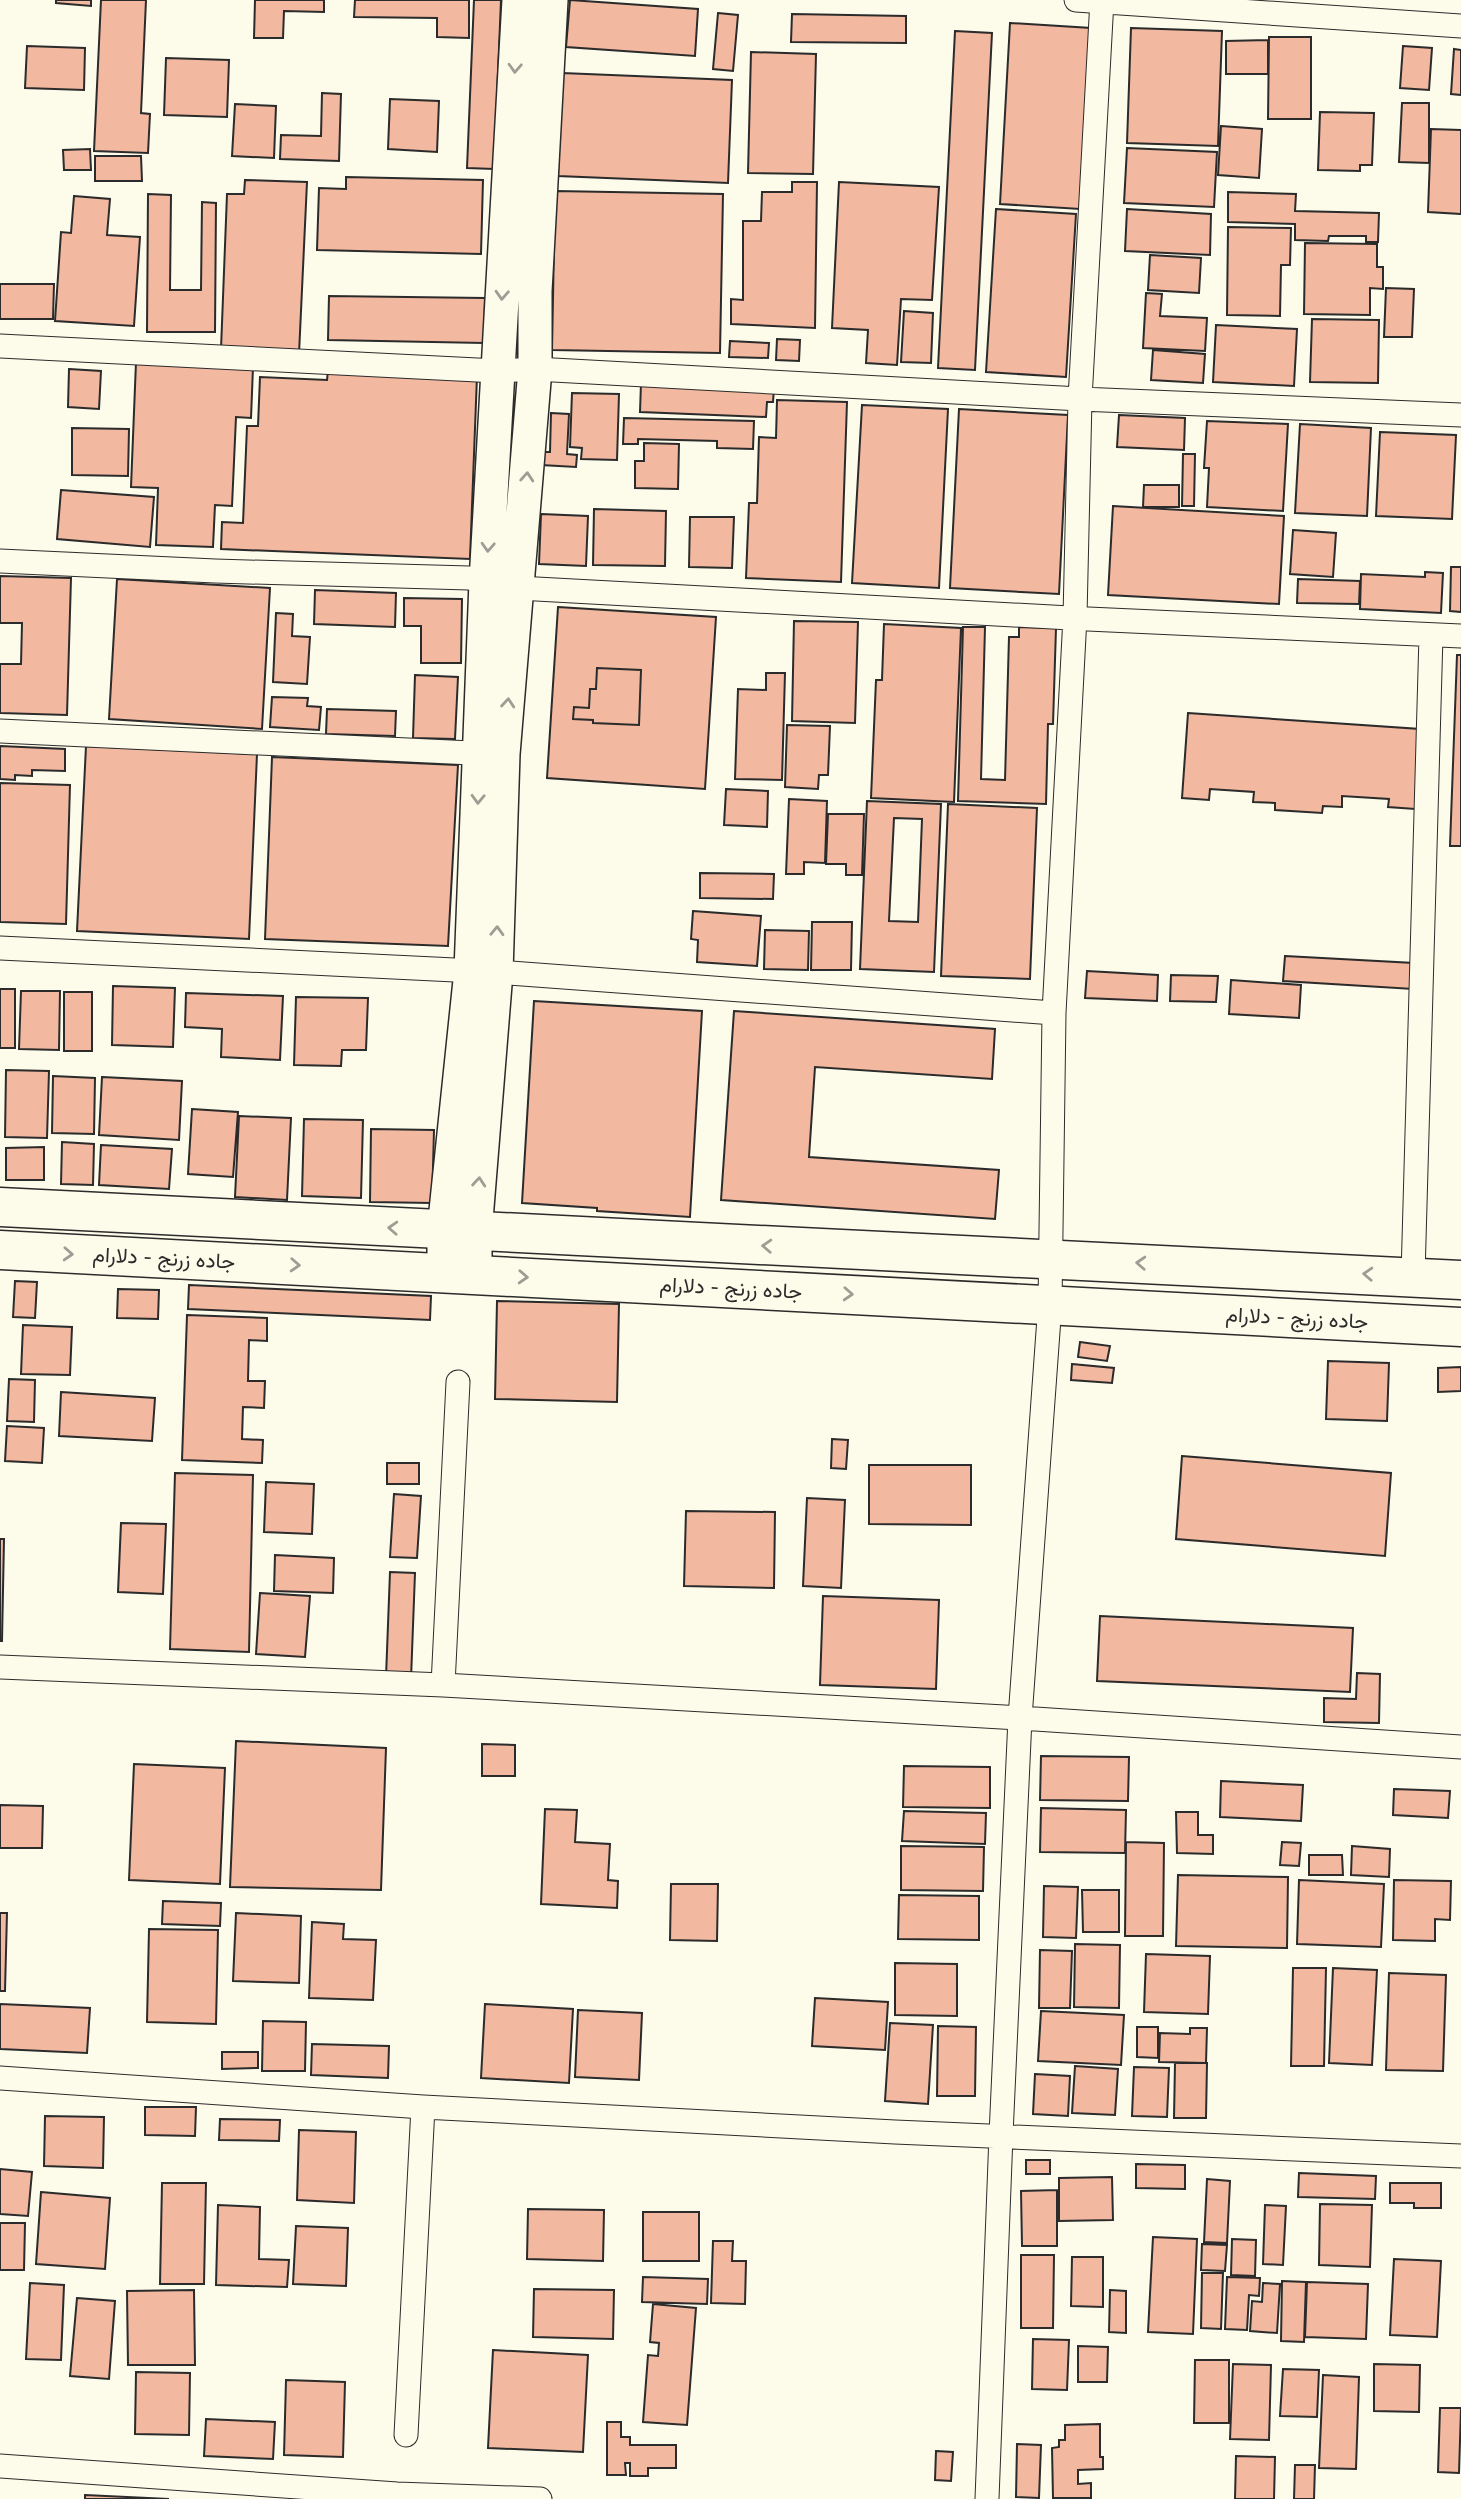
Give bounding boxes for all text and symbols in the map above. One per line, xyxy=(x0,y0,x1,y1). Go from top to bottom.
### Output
one-way arrow xyxy=(507,63,522,74)
one-way arrow xyxy=(494,290,509,301)
one-way arrow xyxy=(519,471,534,482)
one-way arrow xyxy=(481,542,496,553)
one-way arrow xyxy=(500,698,515,709)
one-way arrow xyxy=(470,793,485,804)
one-way arrow xyxy=(489,925,505,935)
one-way arrow xyxy=(471,1176,486,1187)
one-way arrow xyxy=(387,1220,398,1235)
one-way arrow xyxy=(761,1238,772,1253)
street label: جاده زرنج - دلارام xyxy=(92,1242,236,1276)
one-way arrow xyxy=(63,1246,74,1261)
one-way arrow xyxy=(1135,1256,1146,1271)
one-way arrow xyxy=(290,1258,301,1273)
one-way arrow xyxy=(1363,1267,1374,1282)
one-way arrow xyxy=(517,1269,528,1284)
street label: جاده زرنج - دلارام xyxy=(659,1272,803,1306)
one-way arrow xyxy=(842,1286,853,1301)
street label: جاده زرنج - دلارام xyxy=(1225,1302,1369,1336)

